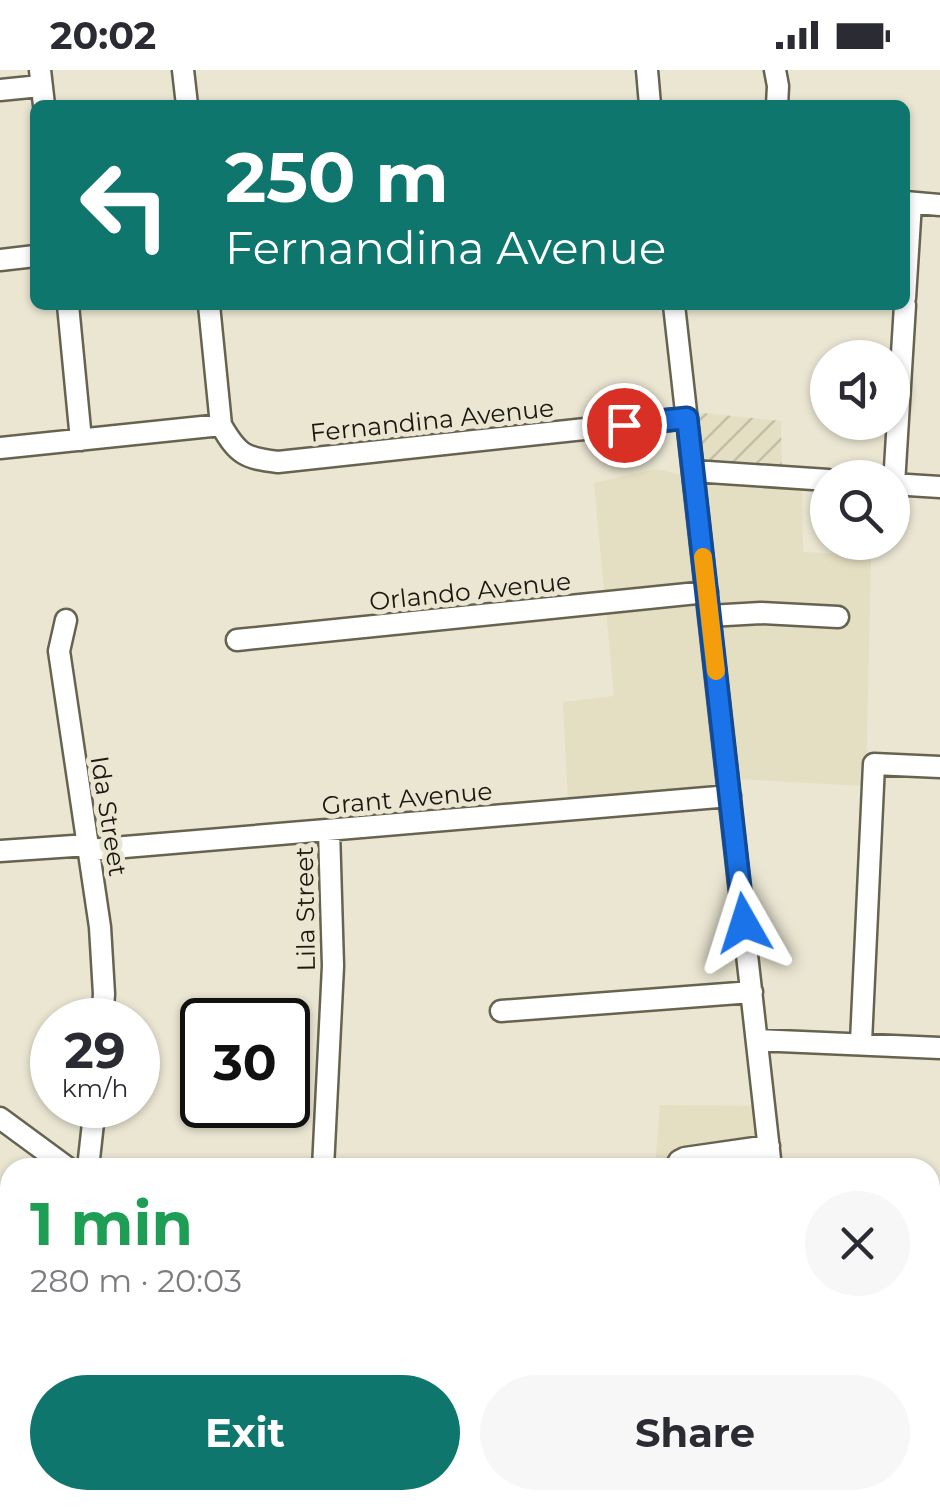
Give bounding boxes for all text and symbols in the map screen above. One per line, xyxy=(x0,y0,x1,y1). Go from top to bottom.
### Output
text: 20:02 xyxy=(50,12,156,59)
text: 250 m xyxy=(225,134,449,220)
icon: left xyxy=(60,140,190,270)
text: Fernandina Avenue xyxy=(225,220,666,275)
map controls xyxy=(810,340,910,560)
button: sound xyxy=(810,340,910,440)
pin xyxy=(582,383,667,468)
street label: Fernandina Avenue xyxy=(309,392,555,448)
icon: arrive xyxy=(597,398,652,453)
button: search xyxy=(810,460,910,560)
street label: Orlando Avenue xyxy=(368,565,572,617)
street label: Ida Street xyxy=(85,754,133,878)
street label: Grant Avenue xyxy=(321,776,493,820)
street label: Lila Street xyxy=(289,846,321,972)
position arrow xyxy=(692,871,796,975)
speed limit sign: 30 xyxy=(180,998,310,1128)
text: 29 xyxy=(64,1020,126,1081)
text: km/h xyxy=(62,1073,128,1103)
text: 1 min xyxy=(30,1187,193,1260)
button: close xyxy=(805,1191,910,1296)
text: 280 m · 20:03 xyxy=(30,1261,242,1300)
button: Exit xyxy=(30,1375,460,1490)
button: Share xyxy=(480,1375,910,1490)

